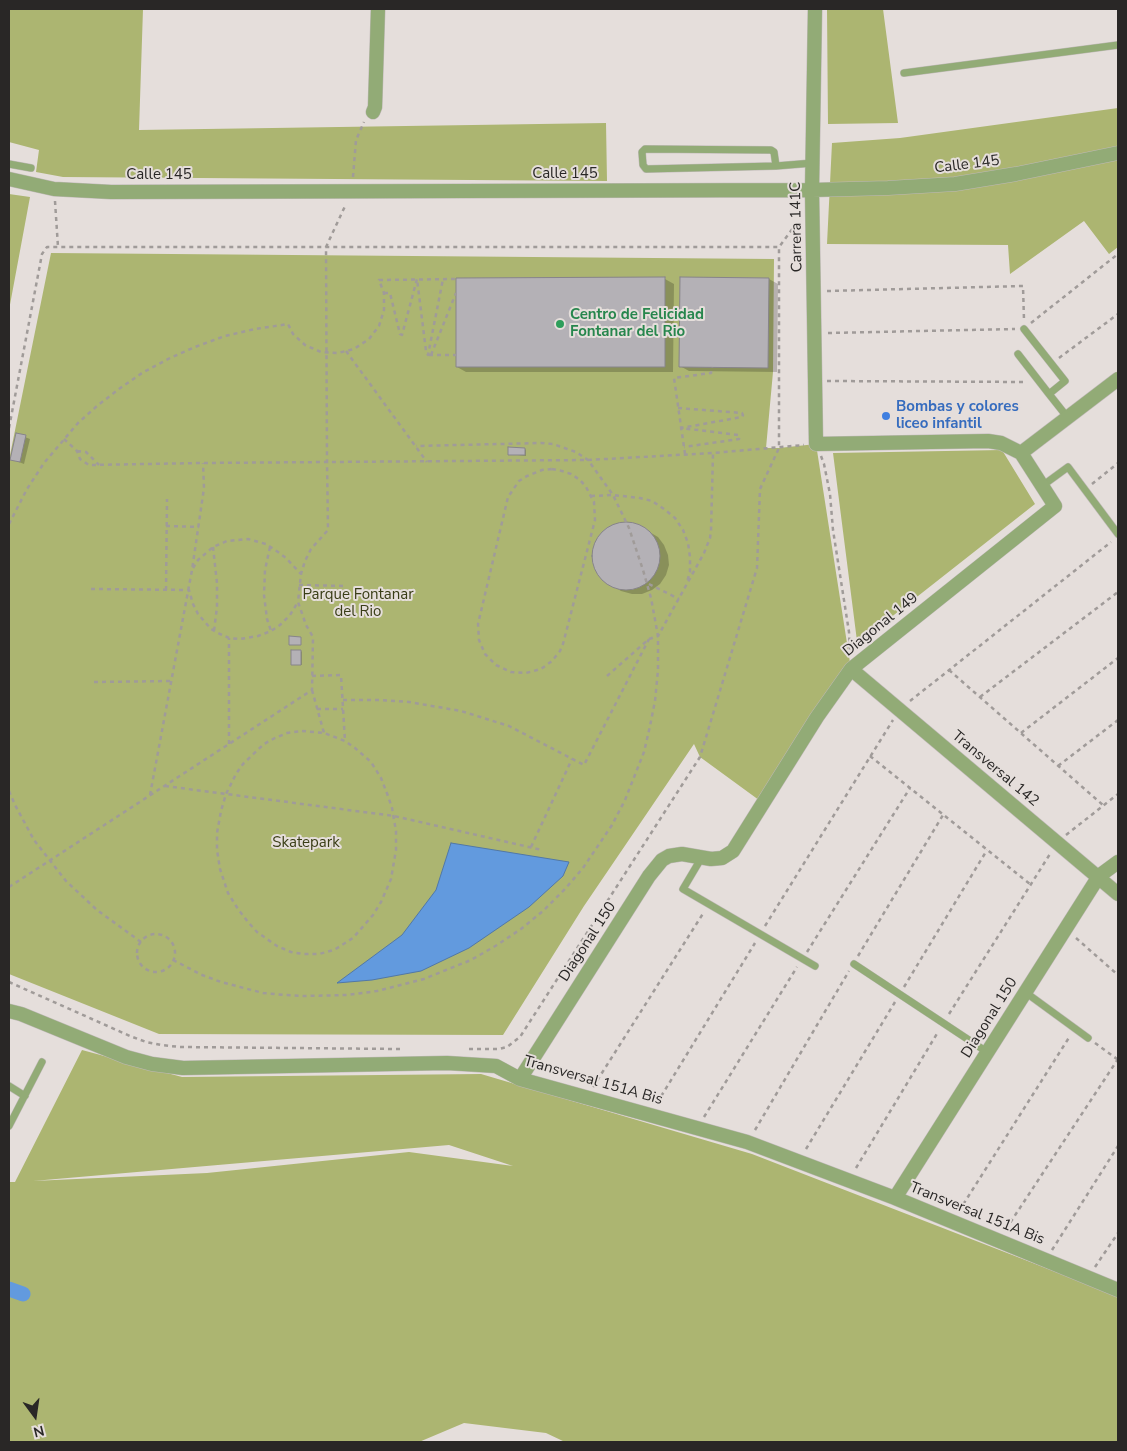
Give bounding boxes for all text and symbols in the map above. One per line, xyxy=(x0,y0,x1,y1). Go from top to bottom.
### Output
street label: Calle 145 xyxy=(933,152,1001,178)
street label: Calle 145 xyxy=(532,165,598,183)
street label: Calle 145 xyxy=(126,166,192,184)
street label: Carrera 141C xyxy=(787,182,807,272)
place label: Centro de Felicidad Fontanar del Rio xyxy=(570,306,704,341)
marker: Centro de Felicidad Fontanar del Rio xyxy=(554,318,566,330)
place label: Bombas y colores liceo infantil xyxy=(896,398,1019,433)
marker: Bombas y colores liceo infantil xyxy=(880,410,892,422)
park label: Parque Fontanar del Rio xyxy=(302,586,414,621)
street label: Diagonal 149 xyxy=(840,589,922,661)
street label: Transversal 142 xyxy=(948,727,1042,811)
park label: Skatepark xyxy=(272,834,340,852)
street label: Diagonal 150 xyxy=(556,899,620,985)
street label: Diagonal 150 xyxy=(958,974,1022,1062)
street label: Transversal 151A Bis xyxy=(521,1053,665,1109)
street label: Transversal 151A Bis xyxy=(907,1179,1047,1249)
north arrow xyxy=(10,1391,60,1441)
text: N xyxy=(31,1421,46,1442)

